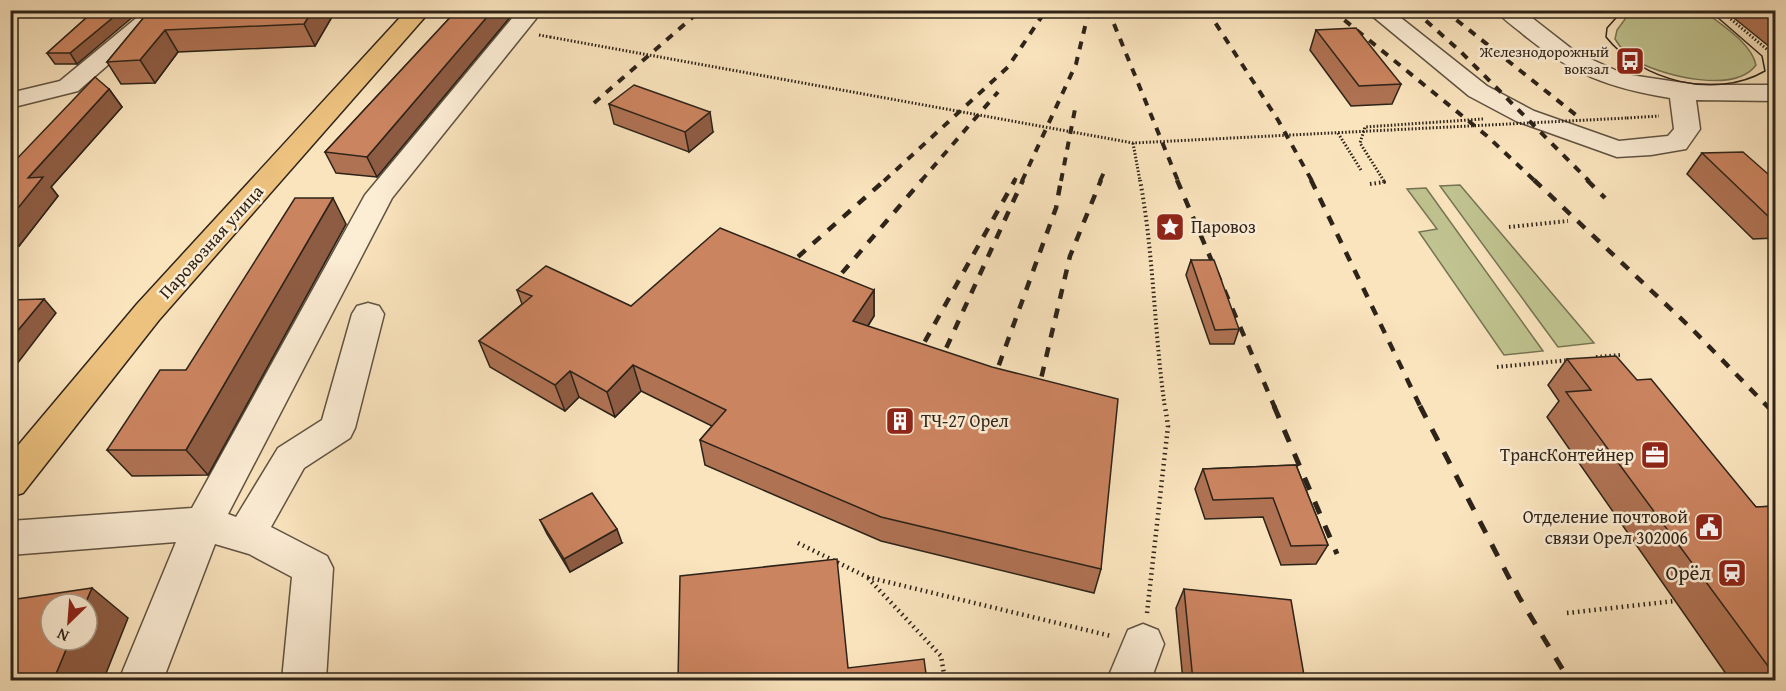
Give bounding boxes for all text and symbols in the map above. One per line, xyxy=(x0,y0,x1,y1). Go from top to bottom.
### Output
place label: Железнодорожный вокзал xyxy=(1479,41,1609,79)
bus stop icon: Железнодорожный вокзал xyxy=(1614,45,1646,77)
street label: Паровозная улица xyxy=(152,178,270,305)
place icon: Паровоз xyxy=(1154,211,1186,243)
place label: Паровоз xyxy=(1191,213,1256,240)
building icon: ТЧ-27 Орел xyxy=(884,405,916,437)
place label: ТЧ-27 Орел xyxy=(921,407,1009,434)
office icon: ТрансКонтейнер xyxy=(1639,439,1671,471)
place label: ТрансКонтейнер xyxy=(1500,441,1634,468)
place label: Отделение почтовой связи Орел 302006 xyxy=(1523,503,1688,551)
public building icon: Отделение почтовой связи Орел 302006 xyxy=(1693,511,1725,543)
place label: Орёл xyxy=(1666,557,1711,588)
station icon: Орёл xyxy=(1716,557,1748,589)
north arrow xyxy=(39,592,99,652)
text: N xyxy=(52,622,73,649)

